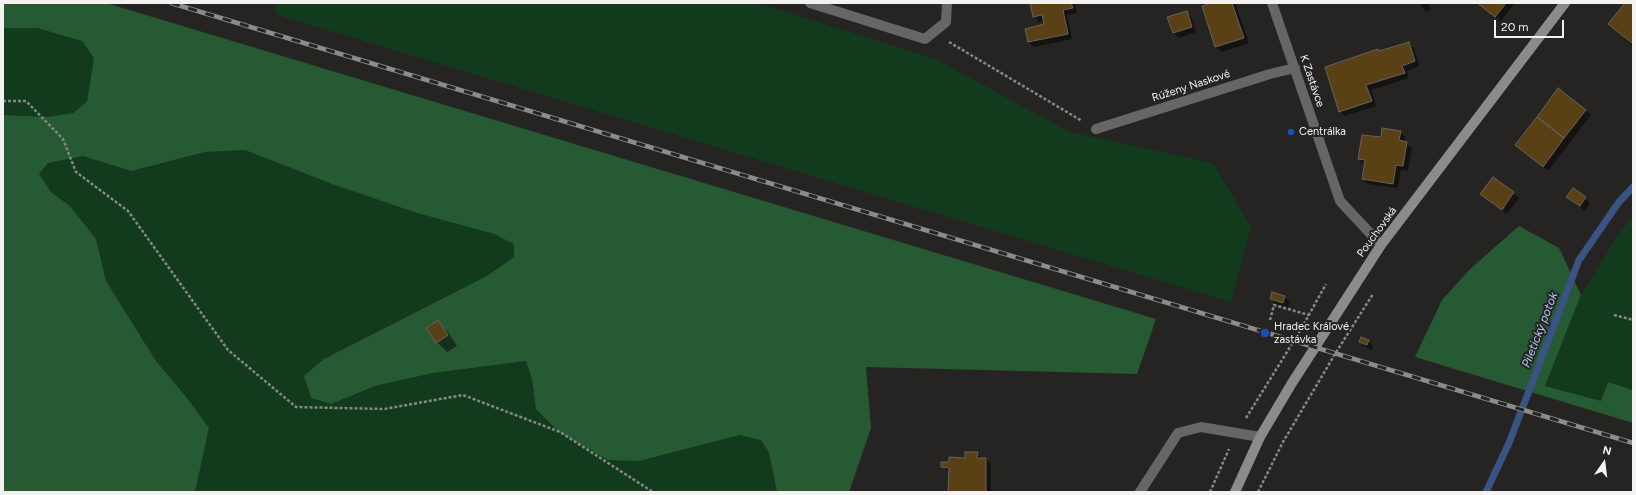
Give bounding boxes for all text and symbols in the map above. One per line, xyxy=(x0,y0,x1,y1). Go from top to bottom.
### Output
scale bar xyxy=(1496,12,1566,38)
text: 20 m xyxy=(1501,20,1529,34)
street label: K Zastávce xyxy=(1297,53,1327,109)
street label: Rúženy Naskové xyxy=(1150,67,1232,105)
place label: Centrálka xyxy=(1299,125,1346,139)
marker: Centrálka xyxy=(1286,127,1296,137)
street label: Pouchovská xyxy=(1354,204,1400,260)
water label: Piletický potok xyxy=(1519,290,1561,370)
place label: Hradec Králové zastávka xyxy=(1274,320,1349,346)
marker: Hradec Králové zastávka xyxy=(1259,327,1271,339)
north arrow xyxy=(1584,443,1624,483)
text: N xyxy=(1601,444,1613,458)

